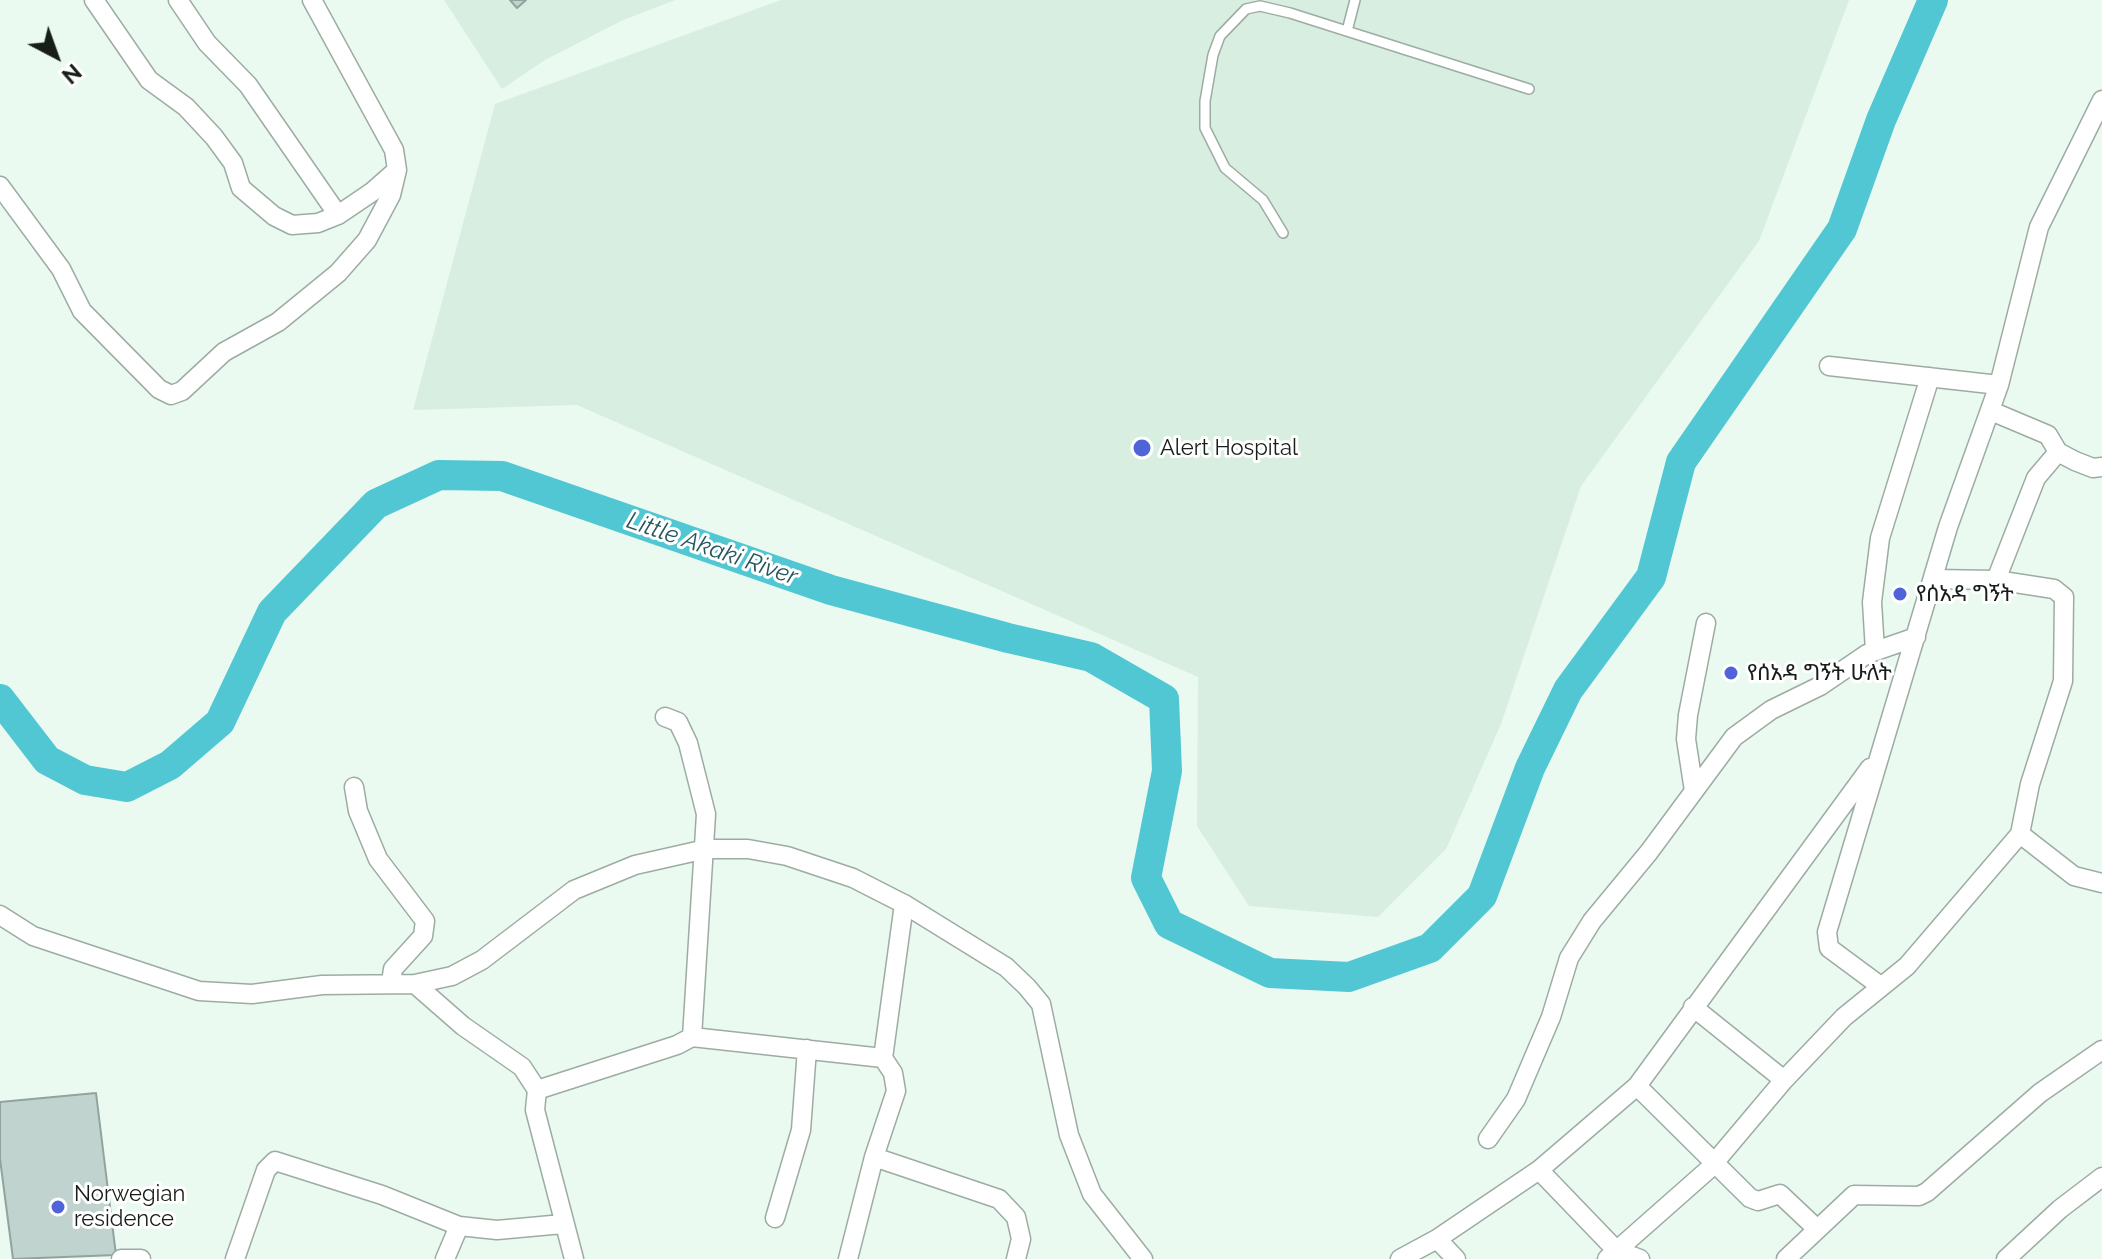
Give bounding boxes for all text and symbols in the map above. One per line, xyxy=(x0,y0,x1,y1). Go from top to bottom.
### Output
north arrow xyxy=(16,16,96,96)
text: N xyxy=(57,59,87,89)
place label: Alert Hospital xyxy=(1160,435,1298,461)
marker: Alert Hospital xyxy=(1131,437,1153,459)
water label: Little Akaki River xyxy=(623,506,801,592)
place label: የሰአዳ ግኝት xyxy=(1916,581,2014,607)
marker: የሰአዳ ግኝት xyxy=(1891,585,1909,603)
place label: የሰአዳ ግኝት ሁለት xyxy=(1747,660,1892,686)
marker: የሰአዳ ግኝት ሁለት xyxy=(1722,664,1740,682)
place label: Norwegian residence xyxy=(74,1181,185,1232)
marker: Norwegian residence xyxy=(49,1198,67,1216)

